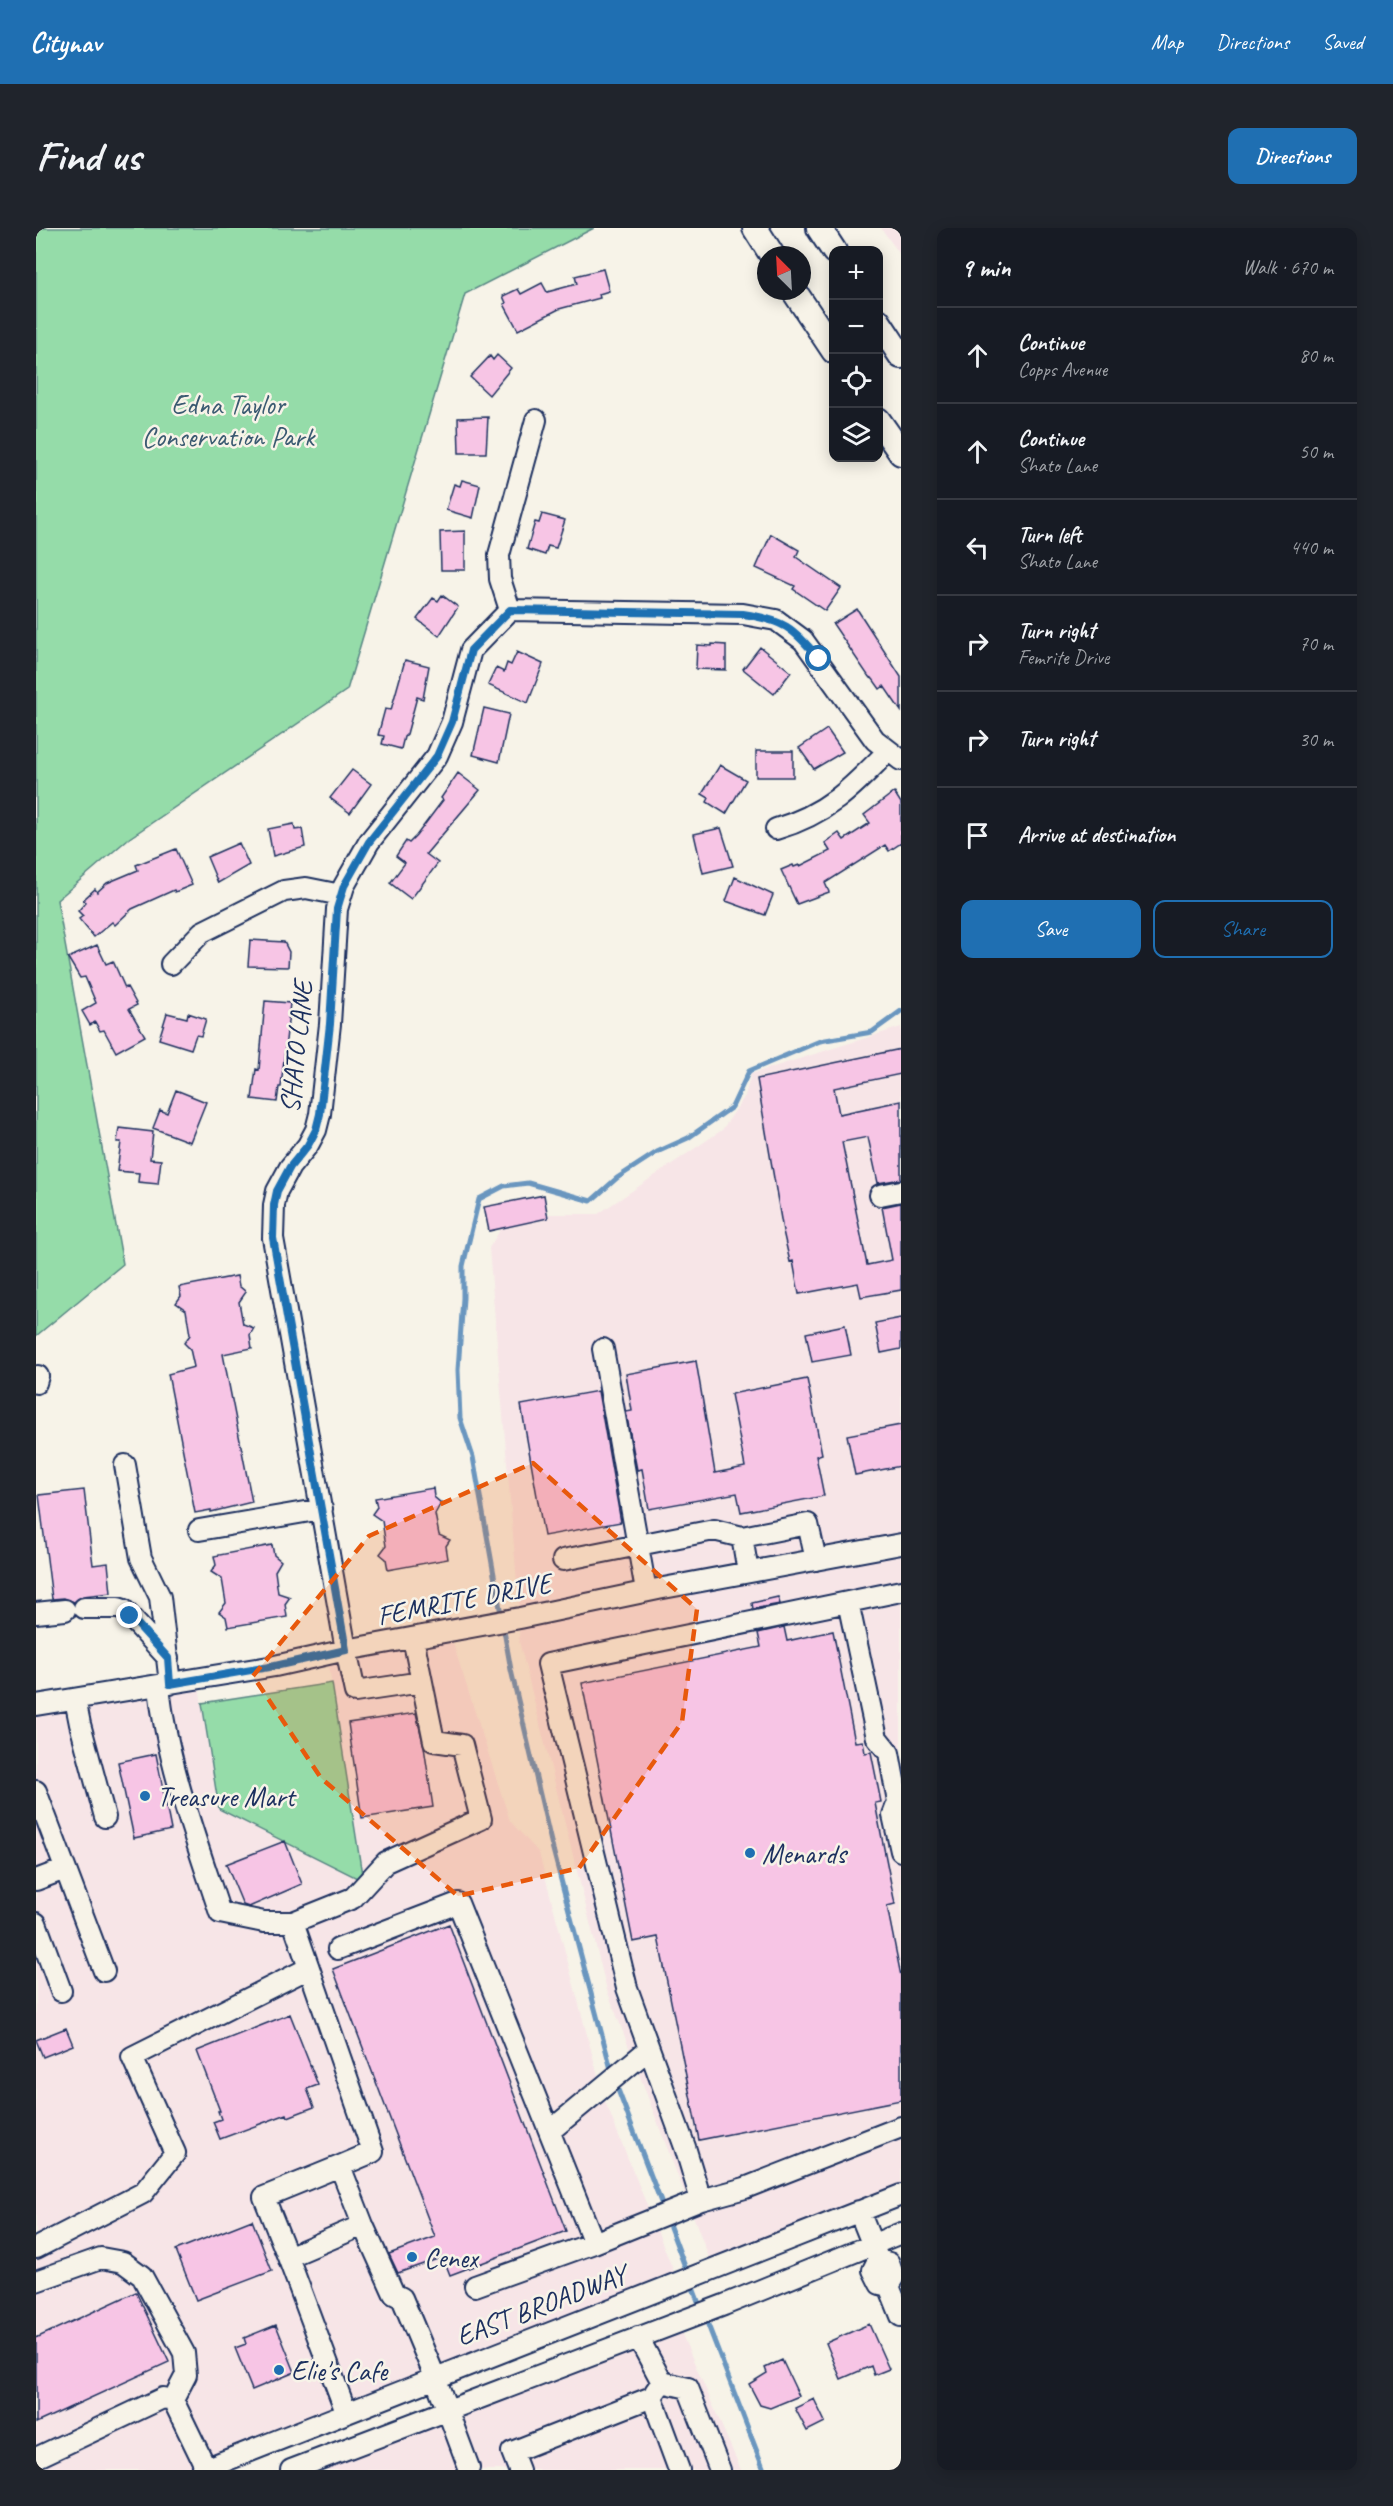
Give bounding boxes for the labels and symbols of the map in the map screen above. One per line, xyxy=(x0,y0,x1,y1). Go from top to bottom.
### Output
north arrow xyxy=(757,246,811,300)
park label: Edna Taylor Conservation Park xyxy=(142,387,316,454)
route start xyxy=(805,645,831,671)
street label: SHATO LANE xyxy=(272,976,321,1115)
street label: FEMRITE DRIVE xyxy=(374,1564,558,1633)
route end xyxy=(116,1602,142,1628)
place label: Treasure Mart xyxy=(157,1779,297,1814)
marker: Treasure Mart xyxy=(138,1789,152,1803)
place label: Menards xyxy=(762,1836,848,1871)
marker: Menards xyxy=(743,1846,757,1860)
place label: Cenex xyxy=(424,2240,480,2275)
marker: Cenex xyxy=(405,2250,419,2264)
street label: EAST BROADWAY xyxy=(451,2254,637,2353)
place label: Elie's Cafe xyxy=(291,2353,389,2388)
marker: Elie's Cafe xyxy=(272,2363,286,2377)

